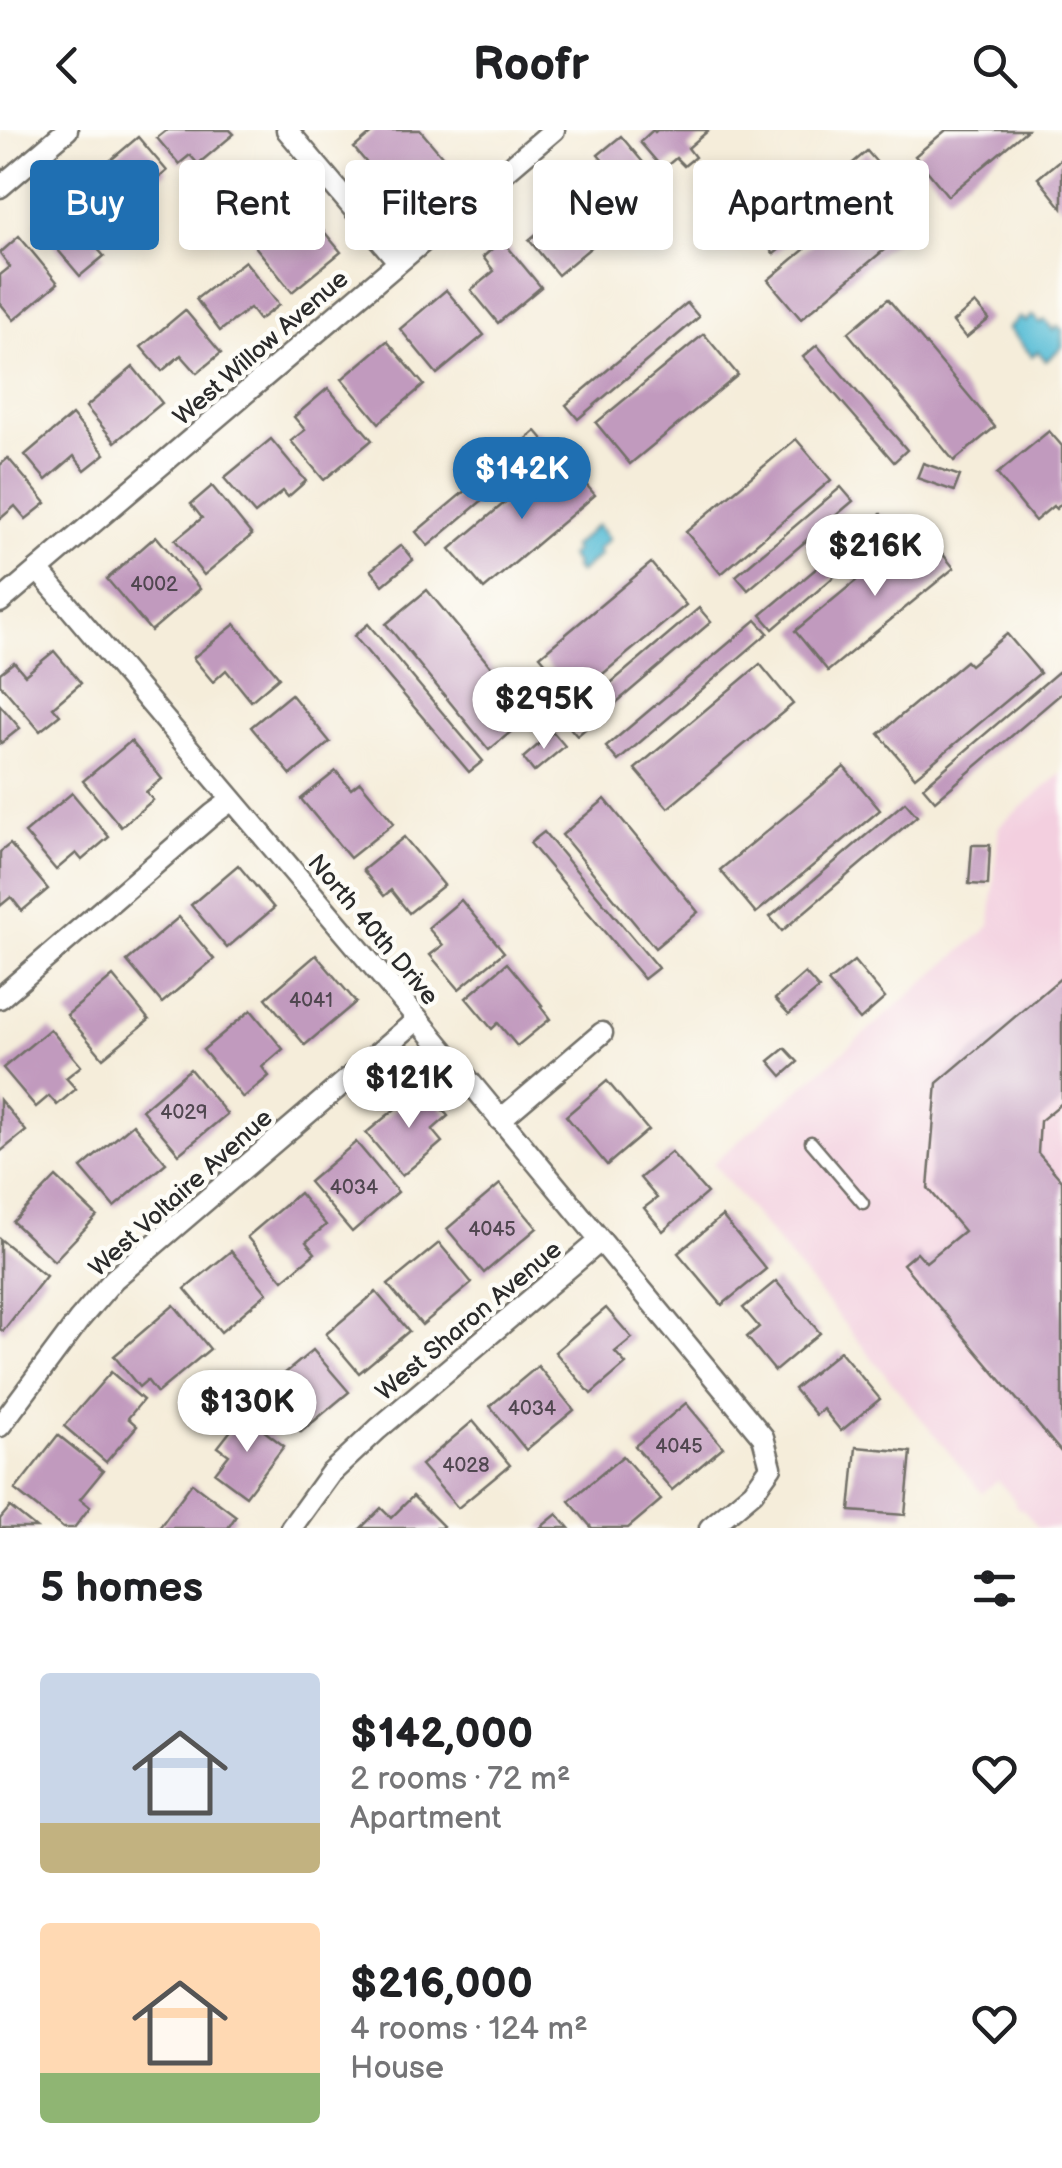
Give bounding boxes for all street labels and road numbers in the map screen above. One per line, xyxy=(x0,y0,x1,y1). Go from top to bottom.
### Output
street label: West Willow Avenue xyxy=(167,264,355,433)
street label: North 40th Drive xyxy=(301,848,445,1012)
street label: West Voltaire Avenue xyxy=(83,1102,279,1284)
street label: West Sharon Avenue xyxy=(370,1234,568,1408)

